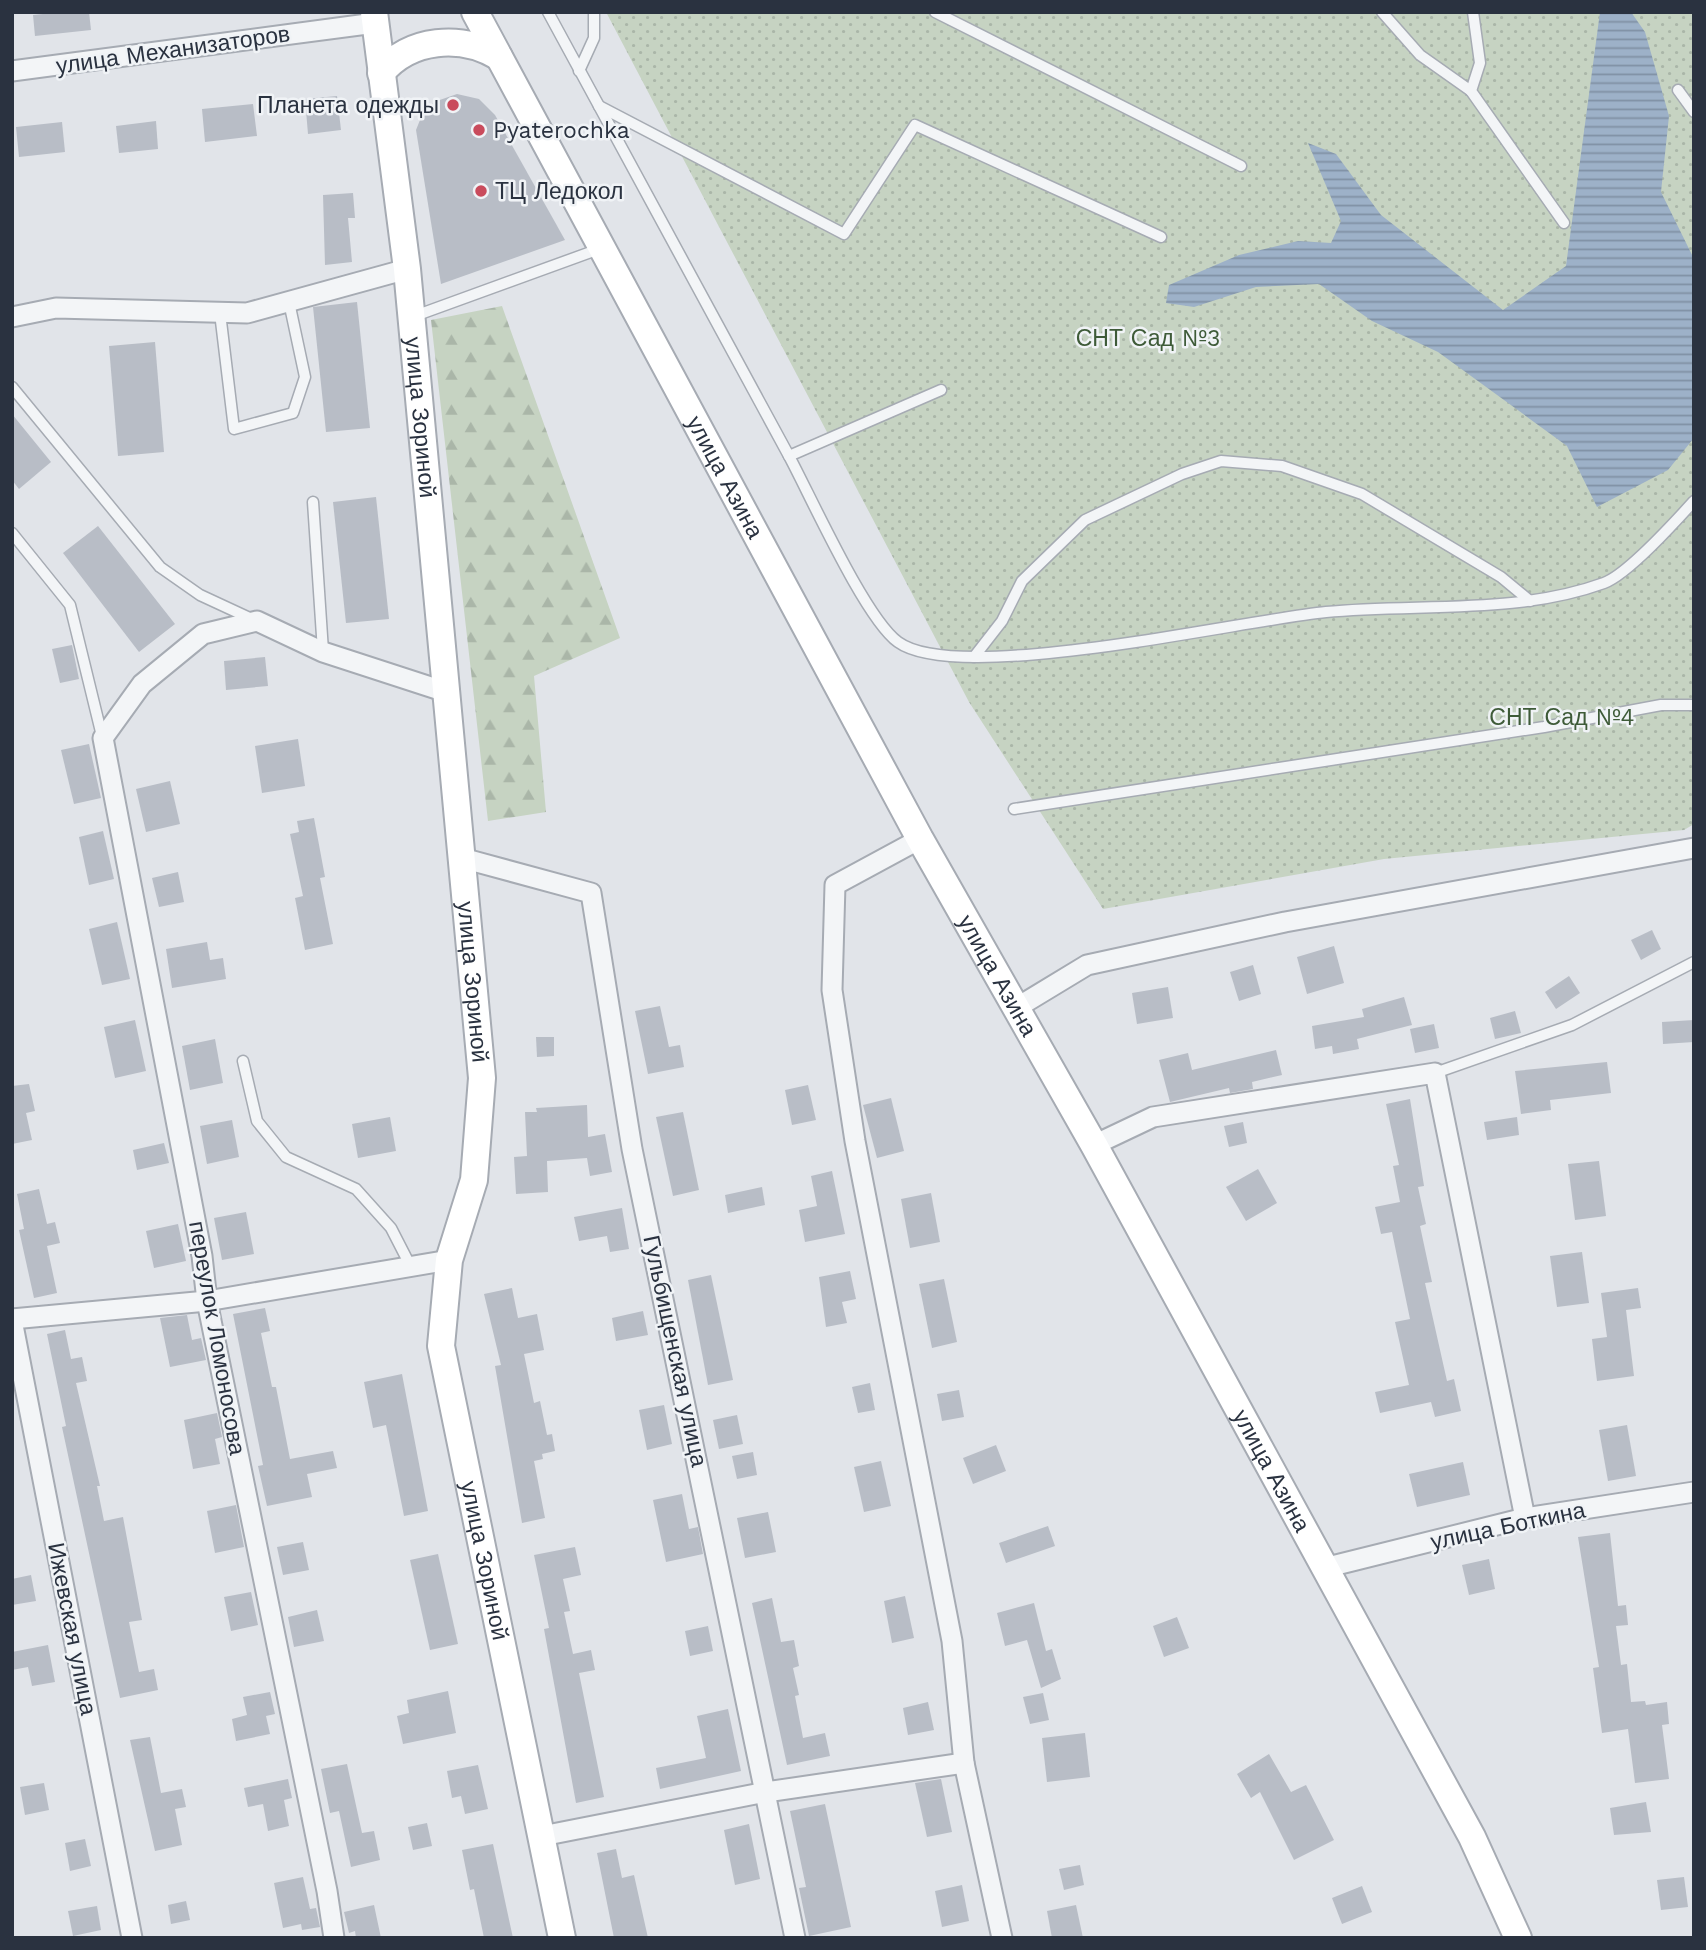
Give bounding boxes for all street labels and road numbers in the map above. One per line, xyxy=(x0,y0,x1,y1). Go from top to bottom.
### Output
street label: улица Механизаторов xyxy=(54,20,292,80)
street label: улица Зориной xyxy=(400,335,442,499)
street label: улица Азина xyxy=(681,411,769,543)
street label: улица Зориной xyxy=(452,900,494,1064)
street label: улица Азина xyxy=(952,910,1043,1041)
street label: переулок Ломоносова xyxy=(183,1219,251,1457)
street label: Гульбищенская улица xyxy=(637,1233,713,1469)
street label: улица Азина xyxy=(1227,1405,1316,1537)
street label: улица Зориной xyxy=(455,1479,514,1642)
street label: улица Боткина xyxy=(1428,1496,1588,1556)
street label: Ижевская улица xyxy=(42,1541,102,1718)

